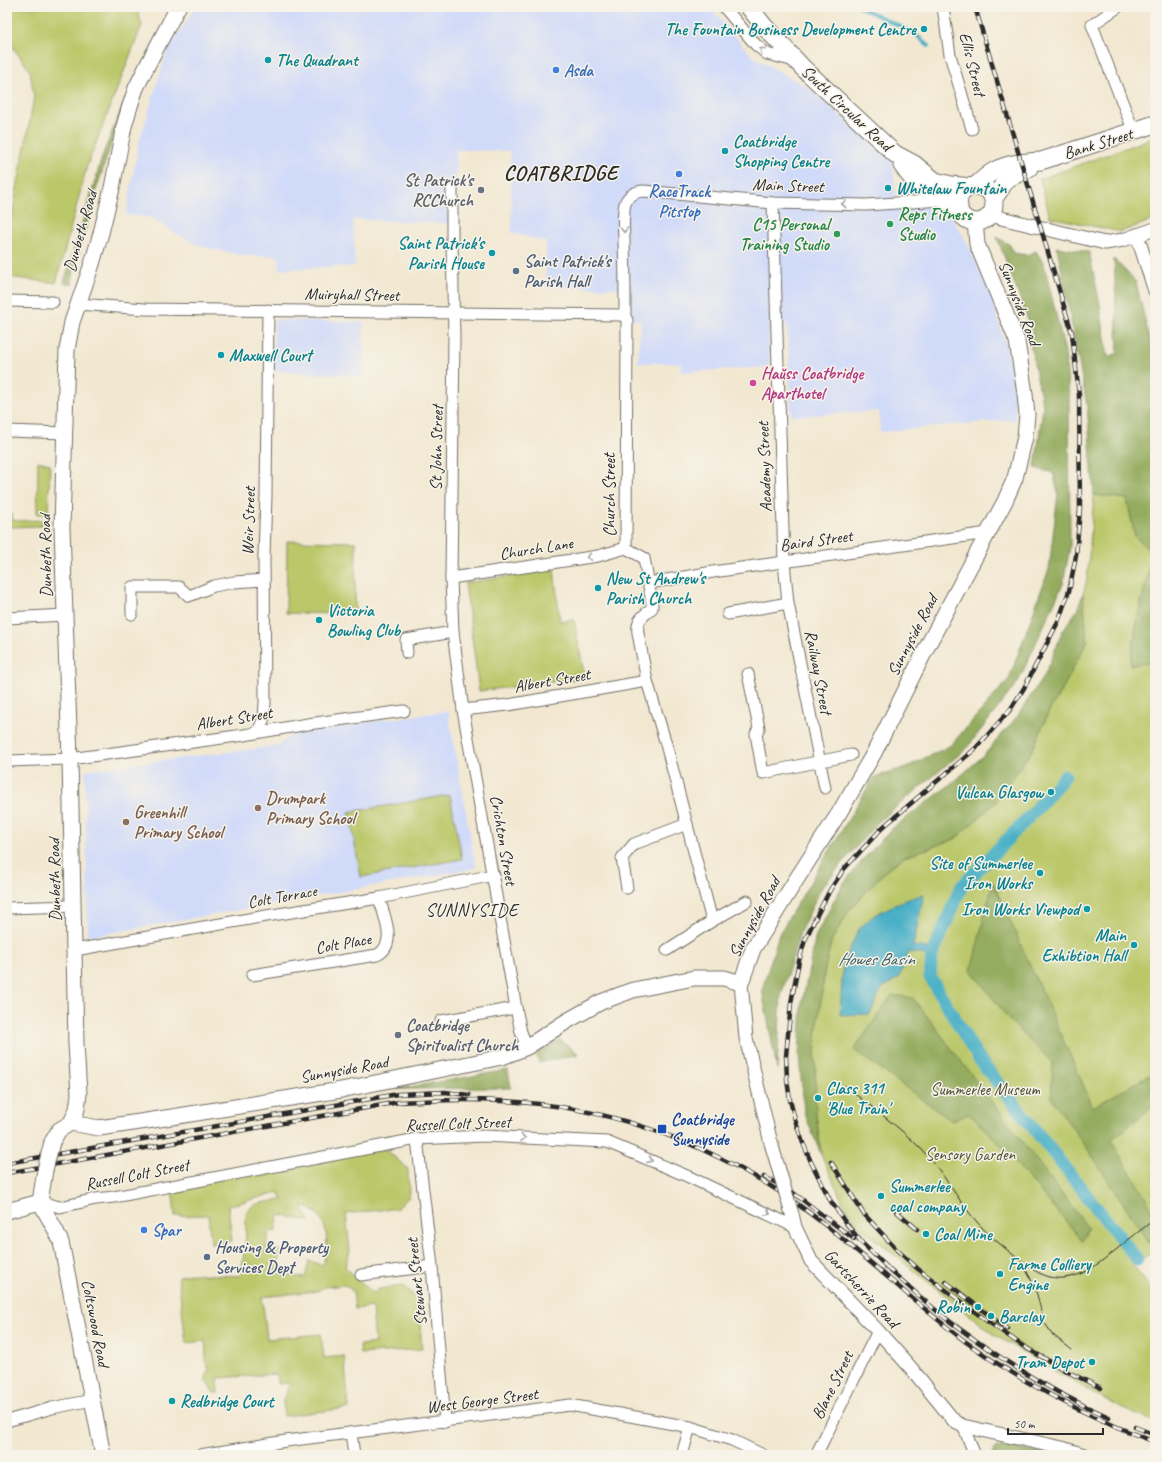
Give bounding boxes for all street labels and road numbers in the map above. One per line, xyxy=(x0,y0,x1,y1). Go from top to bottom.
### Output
street label: Ellis Street xyxy=(954,30,991,100)
street label: South Circular Road xyxy=(797,61,898,157)
street label: Bank Street xyxy=(1061,122,1137,164)
street label: Main Street xyxy=(752,174,826,197)
street label: Dunbeth Road xyxy=(59,185,103,274)
street label: Sunnyside Road xyxy=(994,258,1046,351)
street label: Muiryhall Street xyxy=(304,283,402,306)
street label: St John Street xyxy=(425,403,448,491)
street label: Academy Street xyxy=(752,419,777,512)
street label: Church Street xyxy=(599,451,620,537)
street label: Weir Street xyxy=(237,484,260,555)
street label: Dunbeth Road xyxy=(34,511,57,598)
street label: Baird Street xyxy=(778,525,856,556)
street label: Church Lane xyxy=(498,532,576,565)
street label: Sunnyside Road xyxy=(882,589,944,679)
street label: Railway Street xyxy=(800,628,837,718)
street label: Albert Street xyxy=(512,663,594,698)
street label: Albert Street xyxy=(194,702,276,735)
street label: Crichton Street xyxy=(485,793,522,889)
street label: Dunbeth Road xyxy=(43,835,66,922)
street label: Sunnyside Road xyxy=(724,871,786,961)
street label: Colt Terrace xyxy=(246,880,320,913)
street label: Colt Place xyxy=(314,928,374,959)
street label: Sunnyside Road xyxy=(298,1051,392,1088)
street label: Russell Colt Street xyxy=(405,1111,513,1136)
street label: Russell Colt Street xyxy=(83,1154,193,1195)
street label: Stewart Street xyxy=(401,1235,432,1327)
street label: Gartsherrie Road xyxy=(820,1244,905,1334)
street label: Coltswood Road xyxy=(77,1278,115,1371)
street label: Blane Street xyxy=(807,1346,859,1423)
street label: West George Street xyxy=(425,1383,541,1418)

